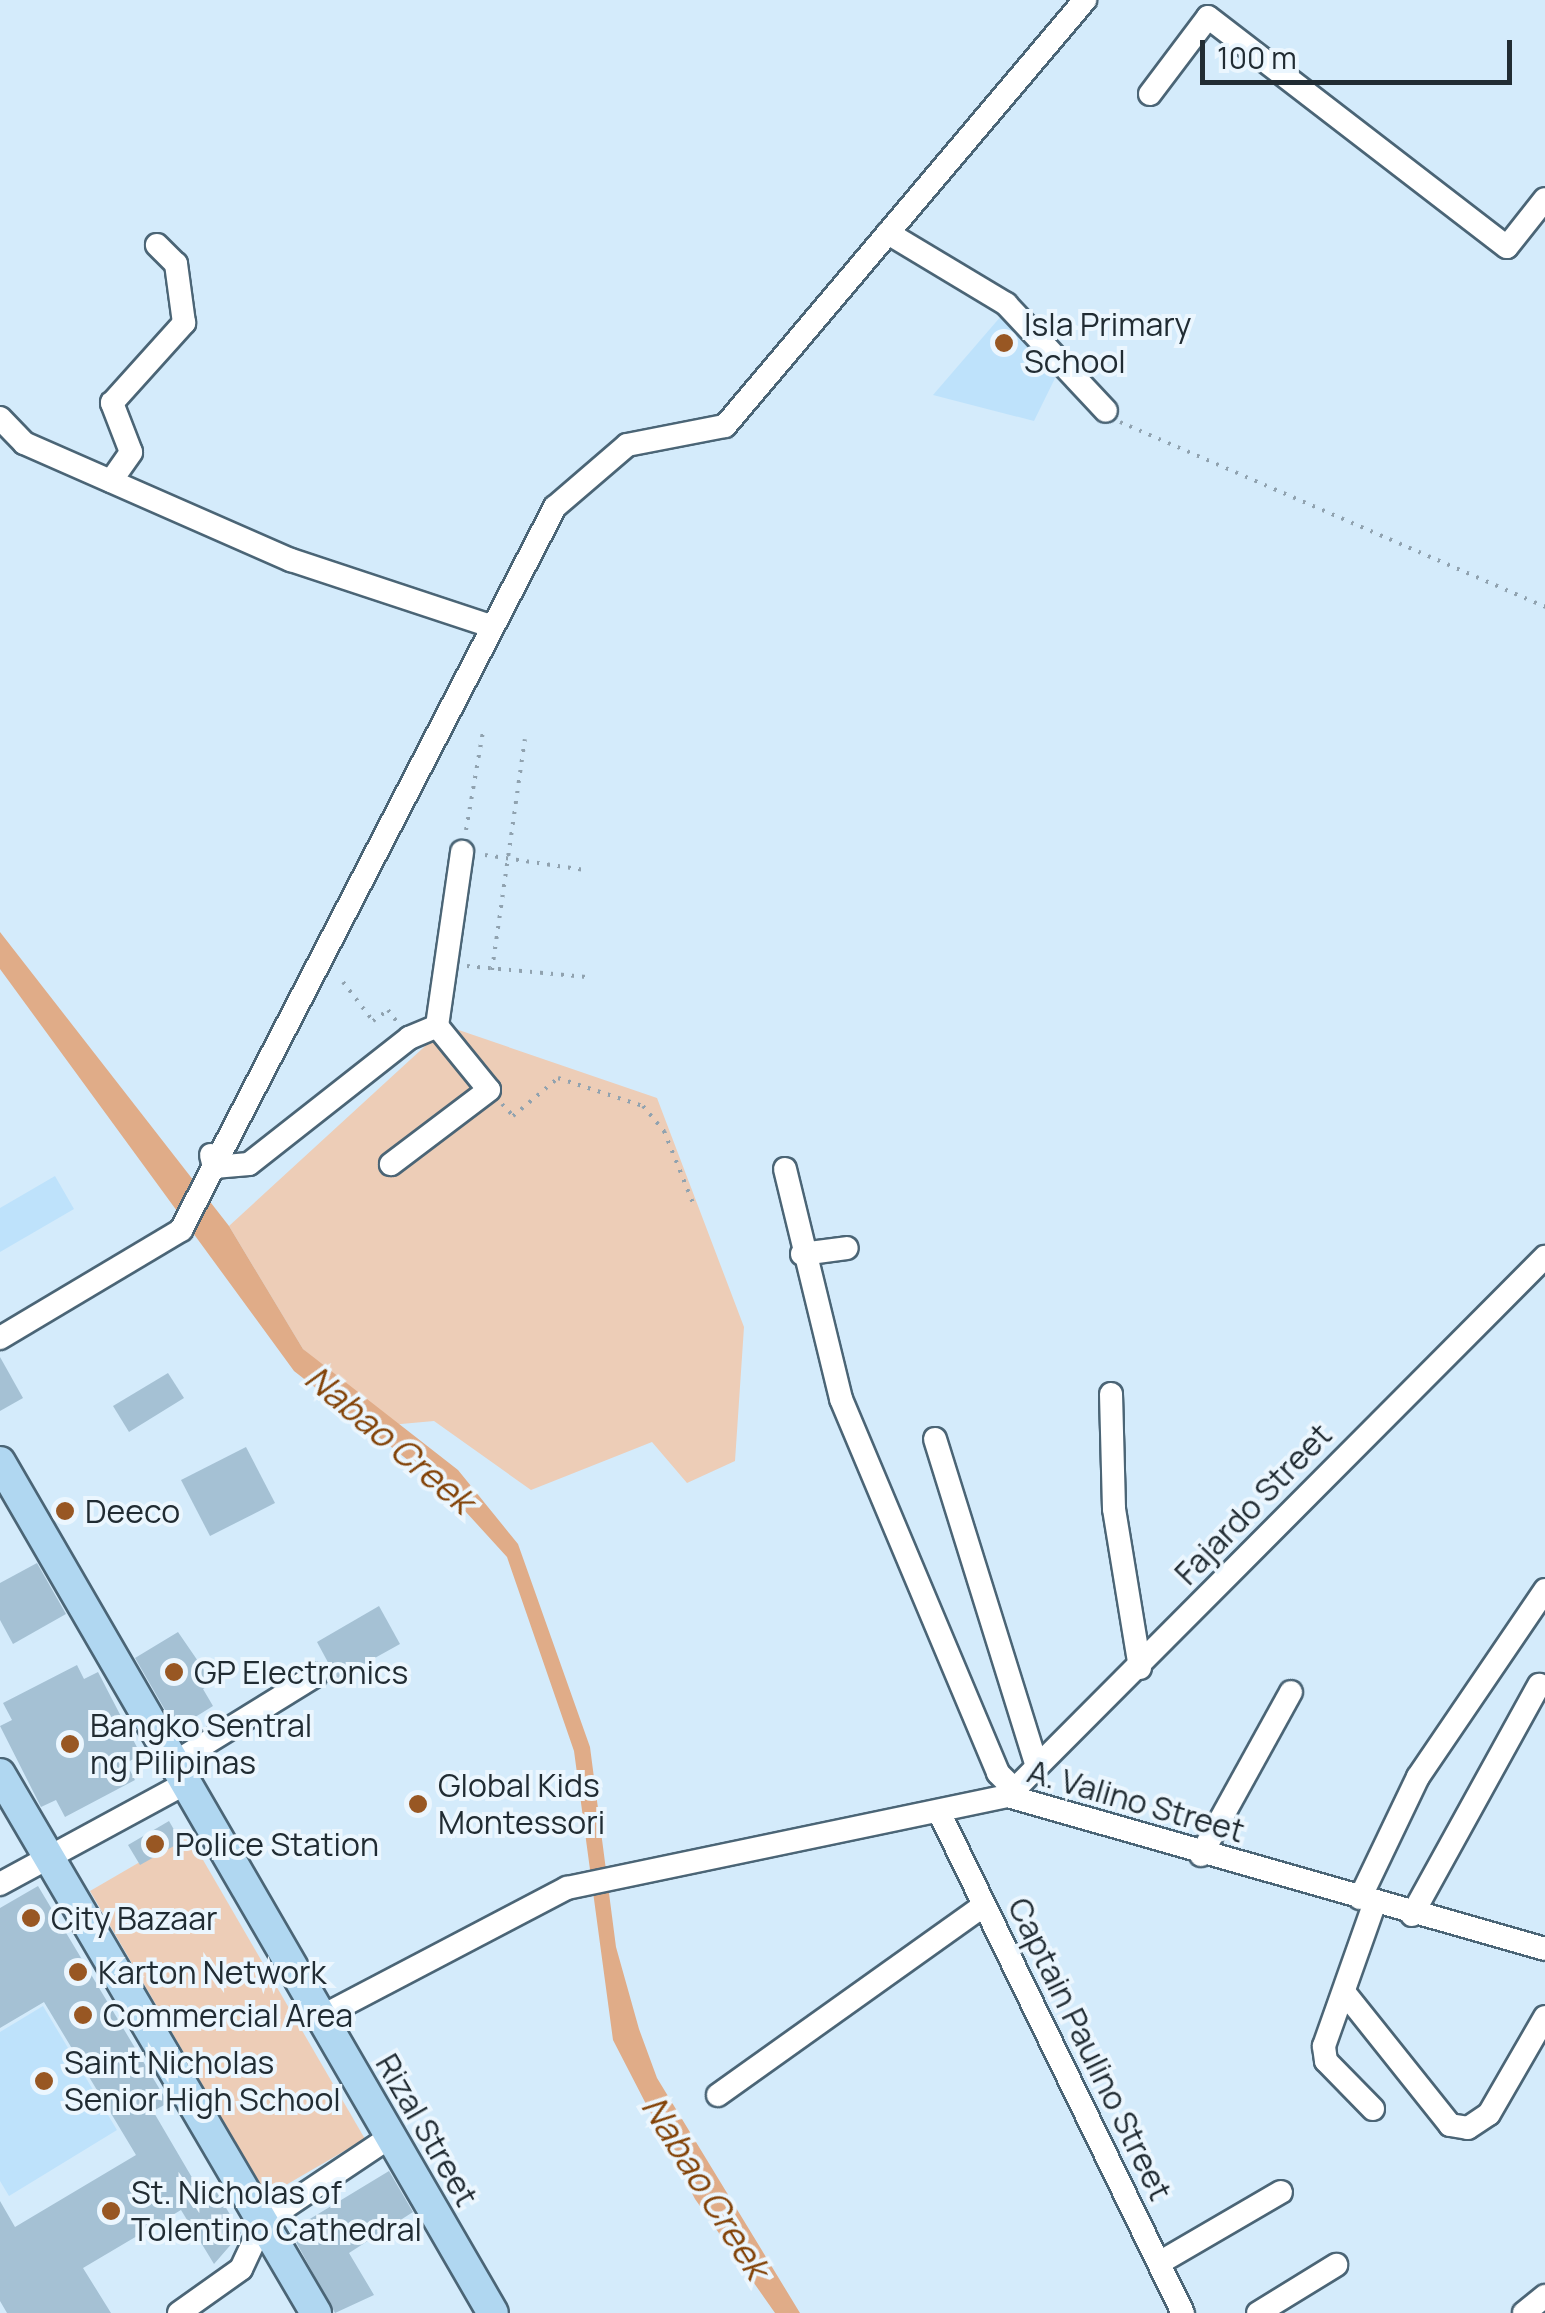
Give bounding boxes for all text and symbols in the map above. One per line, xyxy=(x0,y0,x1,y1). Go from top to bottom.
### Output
scale bar xyxy=(1205,20,1518,82)
text: 100 m xyxy=(1217,37,1297,78)
place label: Isla Primary School xyxy=(1024,306,1191,381)
marker: Isla Primary School xyxy=(993,332,1015,354)
water label: Nabao Creek xyxy=(297,1356,483,1522)
street label: Fajardo Street xyxy=(1167,1416,1339,1592)
place label: Deeco xyxy=(85,1492,180,1530)
marker: Deeco xyxy=(54,1500,76,1522)
place label: GP Electronics xyxy=(194,1653,408,1691)
marker: GP Electronics xyxy=(163,1661,185,1683)
place label: Bangko Sentral ng Pilipinas xyxy=(90,1707,312,1782)
marker: Bangko Sentral ng Pilipinas xyxy=(59,1733,81,1755)
street label: A. Valino Street xyxy=(1023,1752,1249,1850)
place label: Global Kids Montessori xyxy=(438,1767,605,1842)
marker: Global Kids Montessori xyxy=(407,1793,429,1815)
place label: Police Station xyxy=(175,1825,379,1863)
marker: Police Station xyxy=(144,1833,166,1855)
street label: Captain Paulino Street xyxy=(1000,1892,1180,2206)
place label: City Bazaar xyxy=(51,1899,217,1937)
marker: City Bazaar xyxy=(20,1907,42,1929)
place label: Karton Network xyxy=(98,1953,326,1991)
marker: Karton Network xyxy=(67,1961,89,1983)
place label: Commercial Area xyxy=(103,1996,353,2034)
marker: Commercial Area xyxy=(72,2004,94,2026)
place label: Saint Nicholas Senior High School xyxy=(64,2044,341,2119)
street label: Rizal Street xyxy=(368,2047,486,2213)
marker: Saint Nicholas Senior High School xyxy=(33,2070,55,2092)
water label: Nabao Creek xyxy=(633,2088,779,2286)
place label: St. Nicholas of Tolentino Cathedral xyxy=(131,2174,422,2249)
marker: St. Nicholas of Tolentino Cathedral xyxy=(100,2200,122,2222)

